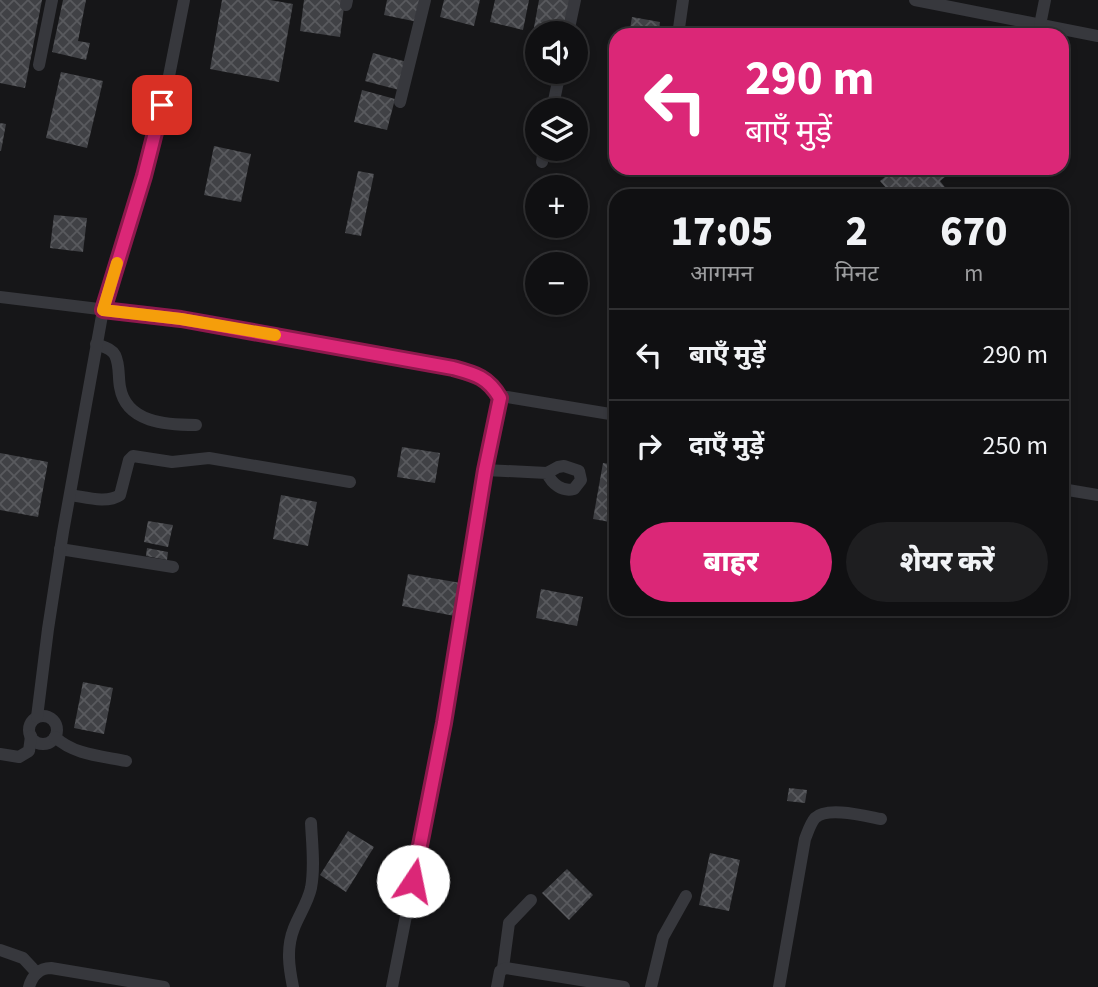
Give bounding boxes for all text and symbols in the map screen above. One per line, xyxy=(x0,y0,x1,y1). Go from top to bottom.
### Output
map controls xyxy=(525,21,588,315)
button: sound xyxy=(525,21,588,84)
text: 290 m xyxy=(745,44,874,114)
icon: left xyxy=(630,56,721,147)
pin xyxy=(132,75,192,135)
icon: arrive xyxy=(143,86,181,124)
button: layers xyxy=(525,98,588,161)
text: बाएँ मुड़ें xyxy=(745,109,832,155)
button: + xyxy=(525,175,588,238)
text: 17:05 xyxy=(670,202,773,262)
text: 2 xyxy=(845,202,868,262)
text: 670 xyxy=(940,202,1008,262)
button: − xyxy=(525,252,588,315)
text: आगमन xyxy=(690,257,753,290)
text: मिनट xyxy=(835,257,879,290)
text: m xyxy=(964,257,983,290)
icon: left xyxy=(630,336,668,374)
text: बाएँ मुड़ें xyxy=(689,336,766,373)
text: 290 m xyxy=(982,336,1048,373)
icon: right xyxy=(630,427,668,465)
text: दाएँ मुड़ें xyxy=(689,427,764,464)
text: 250 m xyxy=(982,427,1048,464)
button: बाहर xyxy=(630,522,832,602)
button: शेयर करें xyxy=(846,522,1048,602)
position arrow xyxy=(376,844,450,918)

